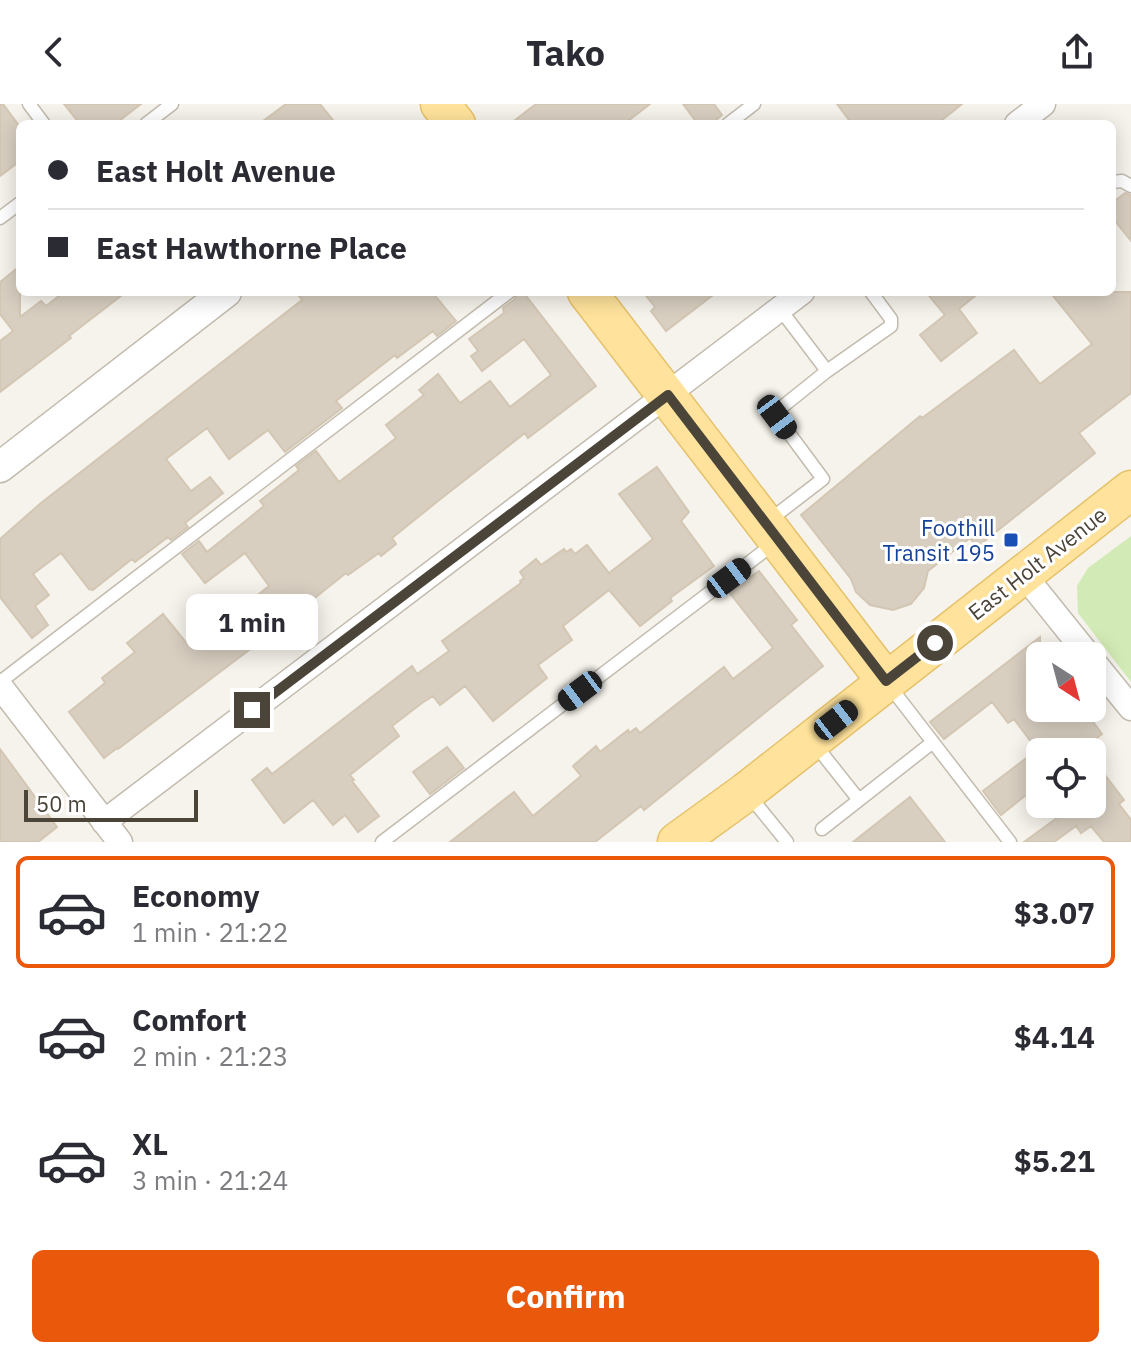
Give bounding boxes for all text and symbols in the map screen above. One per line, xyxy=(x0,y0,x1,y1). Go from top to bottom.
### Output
text: Tako xyxy=(526,29,605,76)
icon: back xyxy=(32,30,76,74)
icon: share xyxy=(1055,30,1099,74)
text: East Holt Avenue xyxy=(96,151,336,190)
text: East Hawthorne Place xyxy=(96,228,407,267)
car xyxy=(753,391,801,443)
street label: East Holt Avenue xyxy=(962,500,1112,626)
place label: Foothill Transit 195 xyxy=(882,513,995,567)
marker: Foothill Transit 195 xyxy=(1002,531,1020,549)
car xyxy=(703,554,755,602)
callout: 1 min xyxy=(186,594,318,650)
text: 1 min xyxy=(218,605,286,639)
route start xyxy=(917,625,953,661)
north arrow xyxy=(1026,642,1106,722)
map controls xyxy=(1026,642,1106,818)
car xyxy=(554,667,606,715)
route end xyxy=(234,692,270,728)
car xyxy=(810,696,862,744)
button: locate xyxy=(1026,738,1106,818)
scale bar xyxy=(24,786,198,822)
text: 50 m xyxy=(36,789,87,818)
icon: car xyxy=(36,876,108,948)
text: Economy xyxy=(132,876,260,915)
text: $3.07 xyxy=(1014,893,1095,932)
text: 1 min · 21:22 xyxy=(132,915,288,949)
icon: car xyxy=(36,1000,108,1072)
text: Comfort xyxy=(132,1000,247,1039)
text: $4.14 xyxy=(1014,1017,1095,1056)
text: 2 min · 21:23 xyxy=(132,1039,288,1073)
icon: car xyxy=(36,1124,108,1196)
text: XL xyxy=(132,1124,168,1163)
text: $5.21 xyxy=(1014,1141,1095,1180)
text: 3 min · 21:24 xyxy=(132,1163,288,1197)
button: Confirm xyxy=(32,1250,1099,1342)

